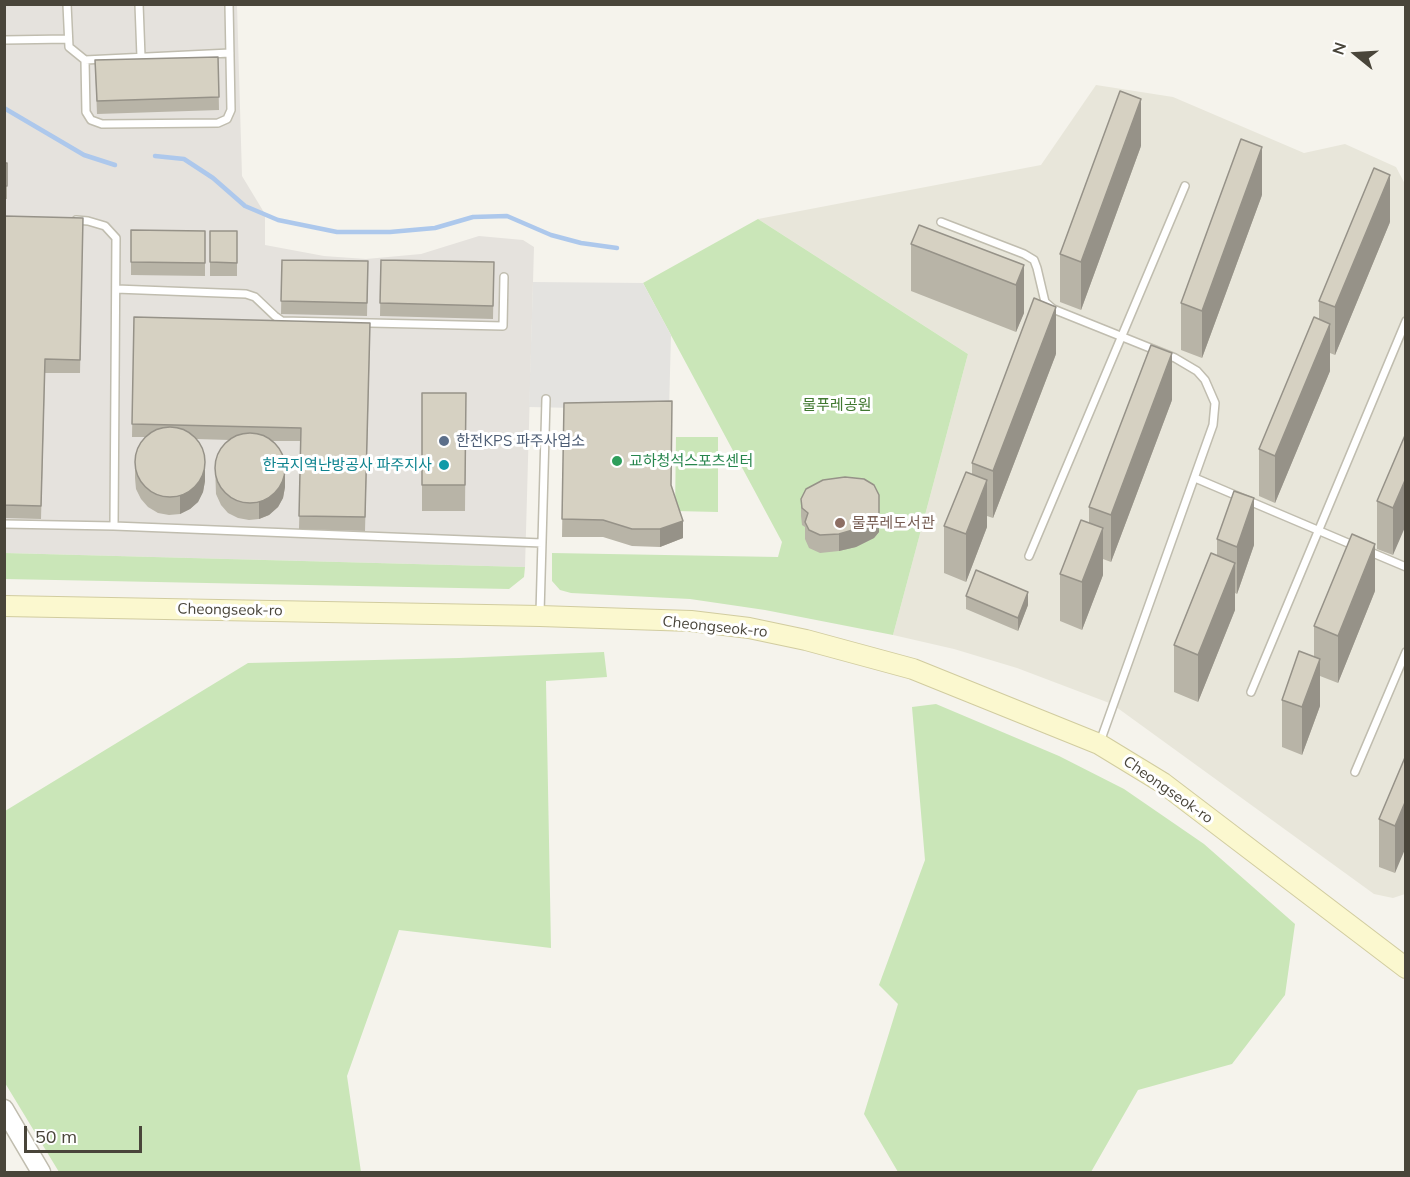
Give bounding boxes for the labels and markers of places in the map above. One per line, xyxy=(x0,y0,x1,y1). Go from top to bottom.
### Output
place label: 한전KPS 파주사업소 xyxy=(456,432,585,450)
marker: 한전KPS 파주사업소 xyxy=(437,434,451,448)
place label: 교하청석스포츠센터 xyxy=(629,452,753,470)
marker: 교하청석스포츠센터 xyxy=(610,454,624,468)
place label: 한국지역난방공사 파주지사 xyxy=(262,456,432,474)
marker: 한국지역난방공사 파주지사 xyxy=(437,458,451,472)
place label: 물푸레도서관 xyxy=(852,514,935,532)
marker: 물푸레도서관 xyxy=(833,516,847,530)

